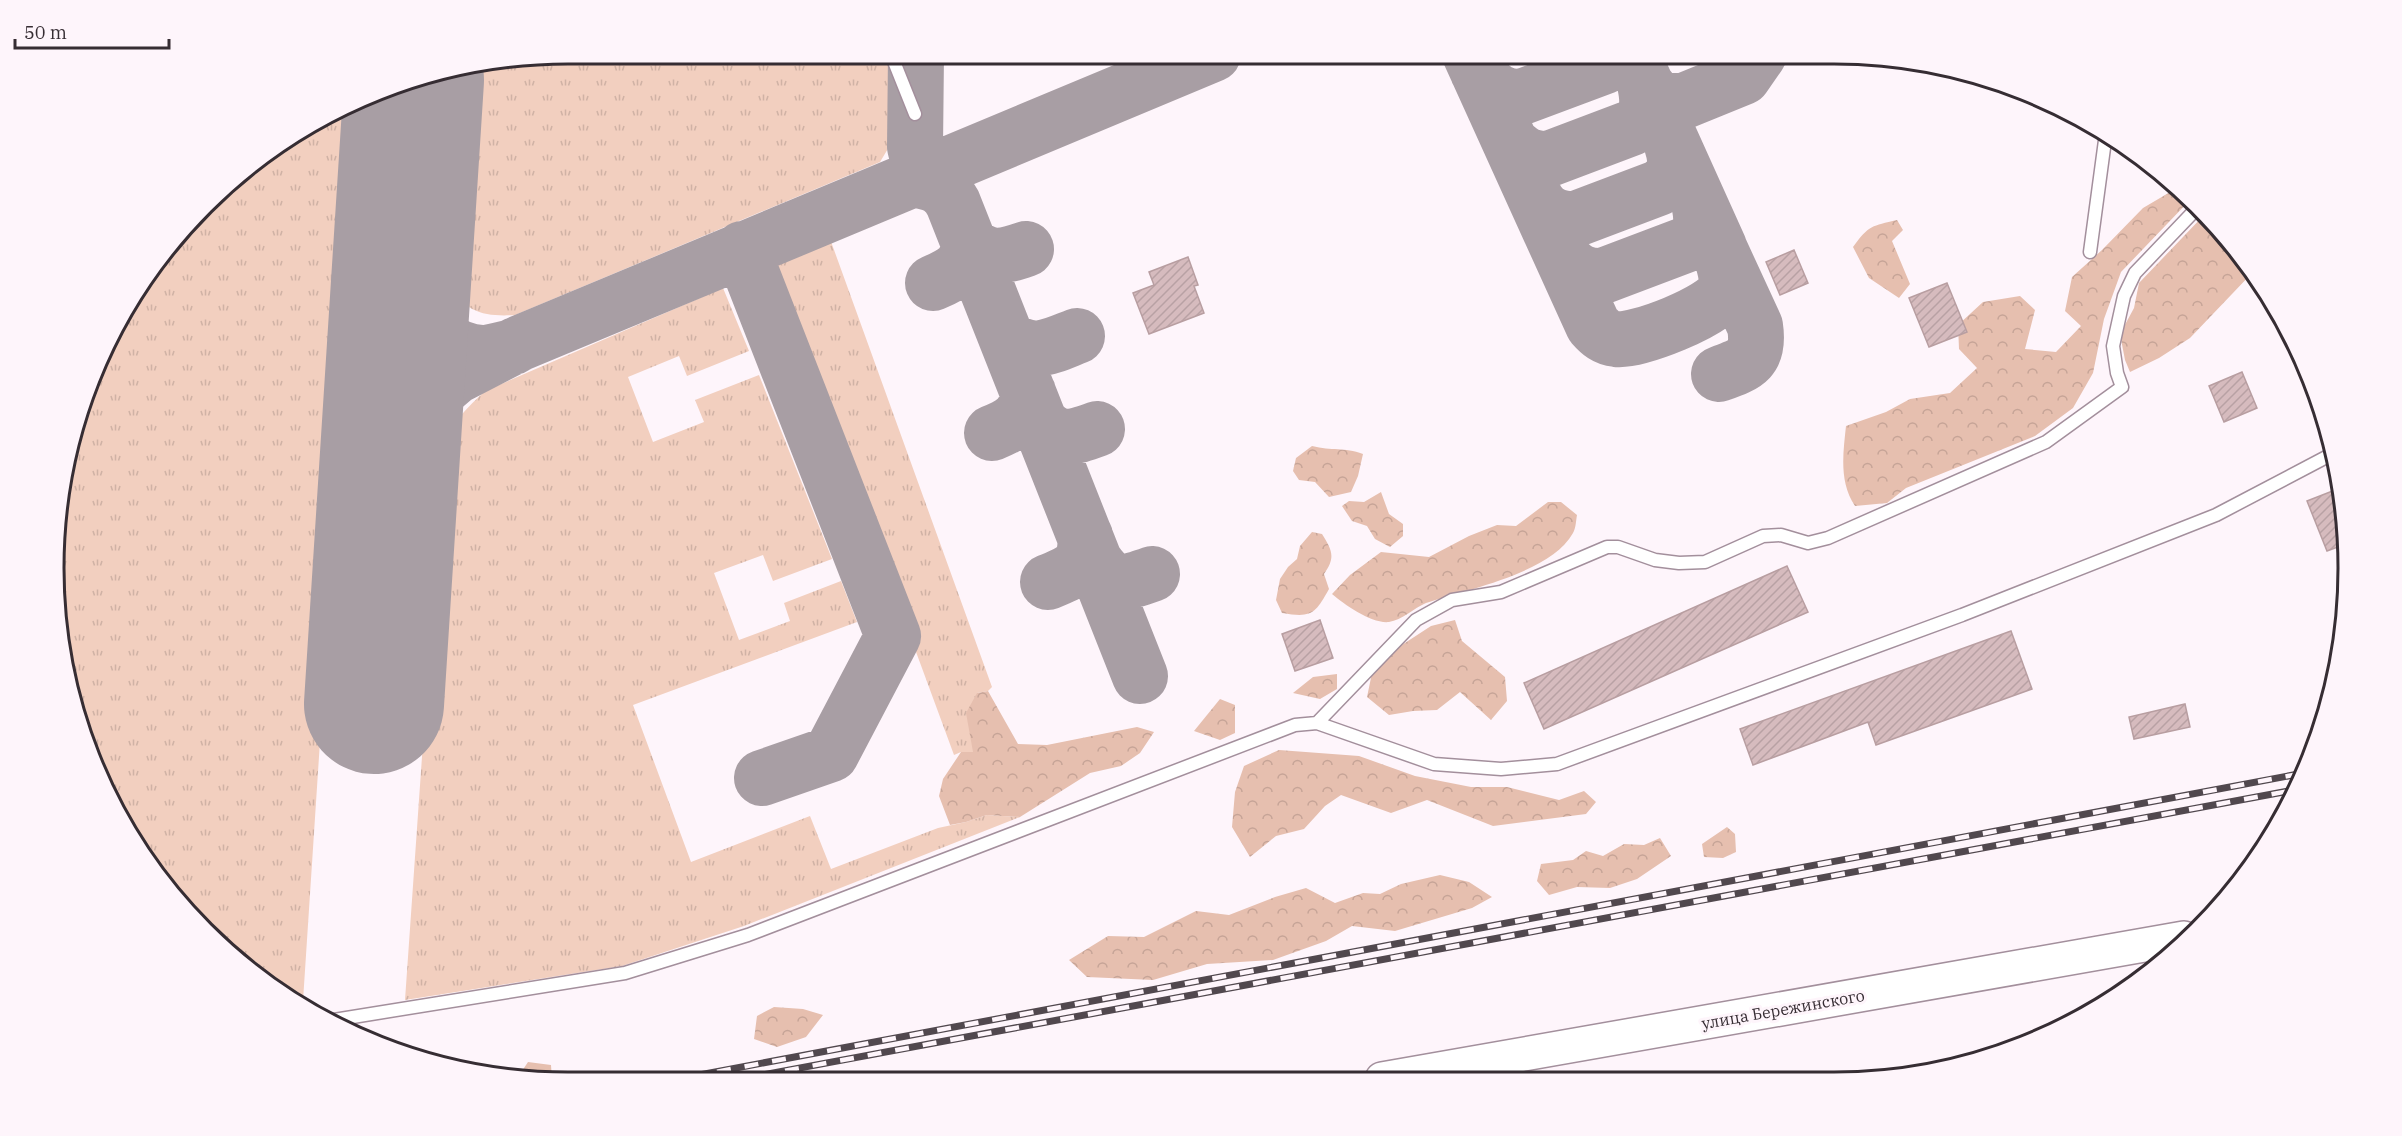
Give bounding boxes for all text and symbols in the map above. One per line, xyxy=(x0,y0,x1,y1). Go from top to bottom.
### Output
scale bar xyxy=(15,12,170,50)
text: 50 m xyxy=(24,21,67,44)
street label: улица Бережинского xyxy=(1700,985,1866,1033)

